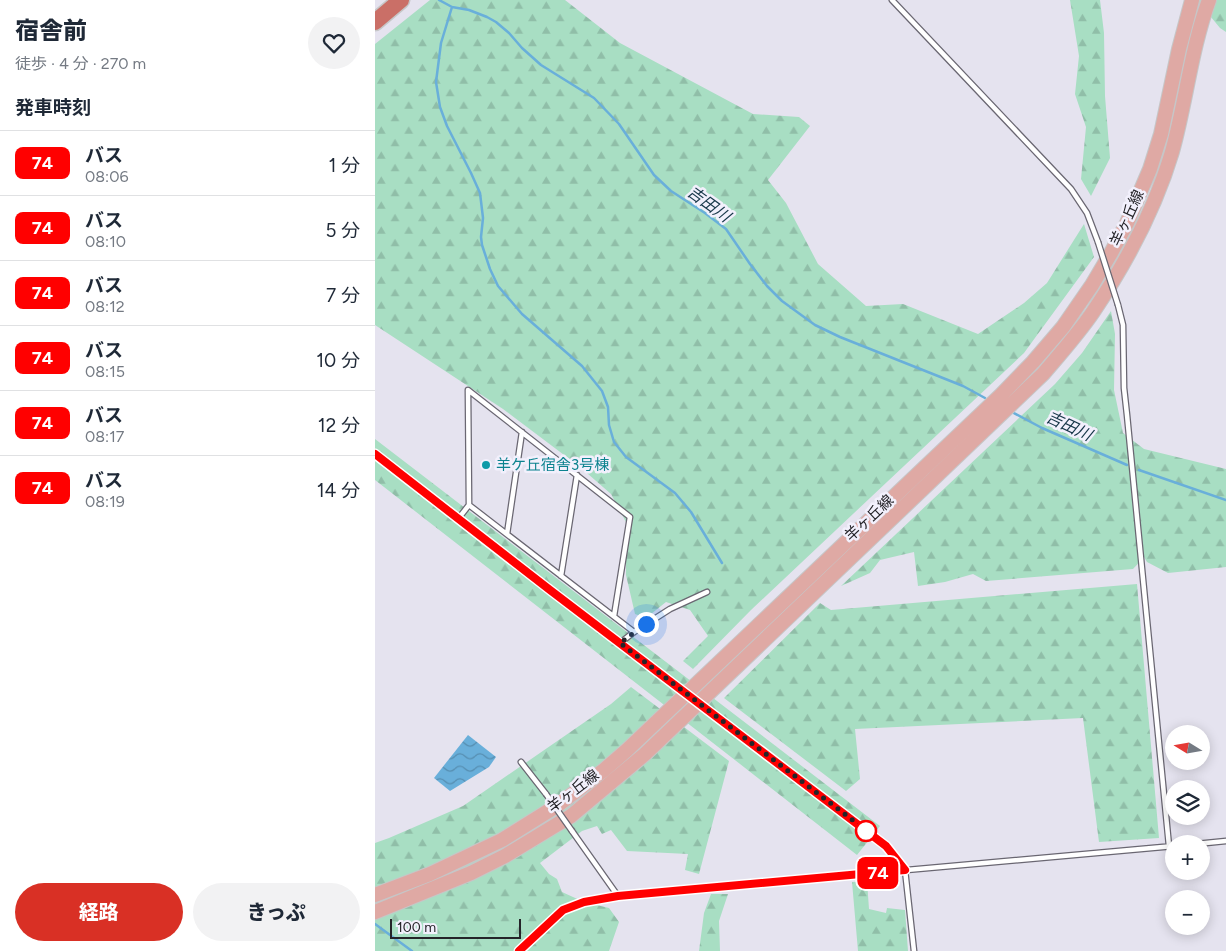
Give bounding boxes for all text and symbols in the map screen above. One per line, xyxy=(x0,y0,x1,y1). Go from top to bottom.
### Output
text: 宿舎前 xyxy=(15,16,87,45)
button: heart xyxy=(308,17,360,69)
text: 徒歩 · 4 分 · 270 m xyxy=(15,54,146,73)
text: 発車時刻 xyxy=(15,96,91,119)
text: バス xyxy=(85,144,123,167)
text: 74 xyxy=(32,152,53,174)
text: 1 分 xyxy=(328,154,360,177)
text: 08:06 xyxy=(85,167,128,186)
water label: 吉田川 xyxy=(684,182,736,227)
street label: 羊ヶ丘線 xyxy=(1106,187,1148,249)
text: バス xyxy=(85,209,123,232)
text: 74 xyxy=(32,217,53,239)
text: 5 分 xyxy=(325,219,360,242)
text: 08:10 xyxy=(85,232,126,251)
text: バス xyxy=(85,274,123,297)
text: 74 xyxy=(32,282,53,304)
text: 7 分 xyxy=(326,284,360,307)
text: 08:12 xyxy=(85,297,125,316)
text: バス xyxy=(85,339,123,362)
text: 74 xyxy=(32,347,53,369)
text: 10 分 xyxy=(316,349,360,372)
text: 08:15 xyxy=(85,362,125,381)
text: バス xyxy=(85,404,123,427)
water label: 吉田川 xyxy=(1043,407,1097,446)
text: 74 xyxy=(32,412,53,434)
text: 12 分 xyxy=(318,414,360,437)
text: 08:17 xyxy=(85,427,124,446)
place label: 羊ケ丘宿舎3号棟 xyxy=(496,456,609,474)
marker: 羊ケ丘宿舎3号棟 xyxy=(480,459,492,471)
text: バス xyxy=(85,469,123,492)
text: 74 xyxy=(32,477,53,499)
text: 14 分 xyxy=(317,479,360,502)
street label: 羊ヶ丘線 xyxy=(841,491,897,545)
text: 08:19 xyxy=(85,492,125,511)
your location xyxy=(634,612,659,637)
north arrow xyxy=(1165,725,1210,770)
map controls xyxy=(1165,725,1210,935)
street label: 羊ヶ丘線 xyxy=(544,766,602,816)
button: layers xyxy=(1165,780,1210,825)
unlabelled marker xyxy=(855,820,877,842)
button: + xyxy=(1165,835,1210,880)
line badge: 74 xyxy=(855,857,901,889)
text: 74 xyxy=(867,862,889,884)
button: 経路 xyxy=(15,883,183,941)
button: きっぷ xyxy=(193,883,360,941)
button: − xyxy=(1165,890,1210,935)
scale bar xyxy=(390,916,521,939)
text: 100 m xyxy=(397,919,436,936)

